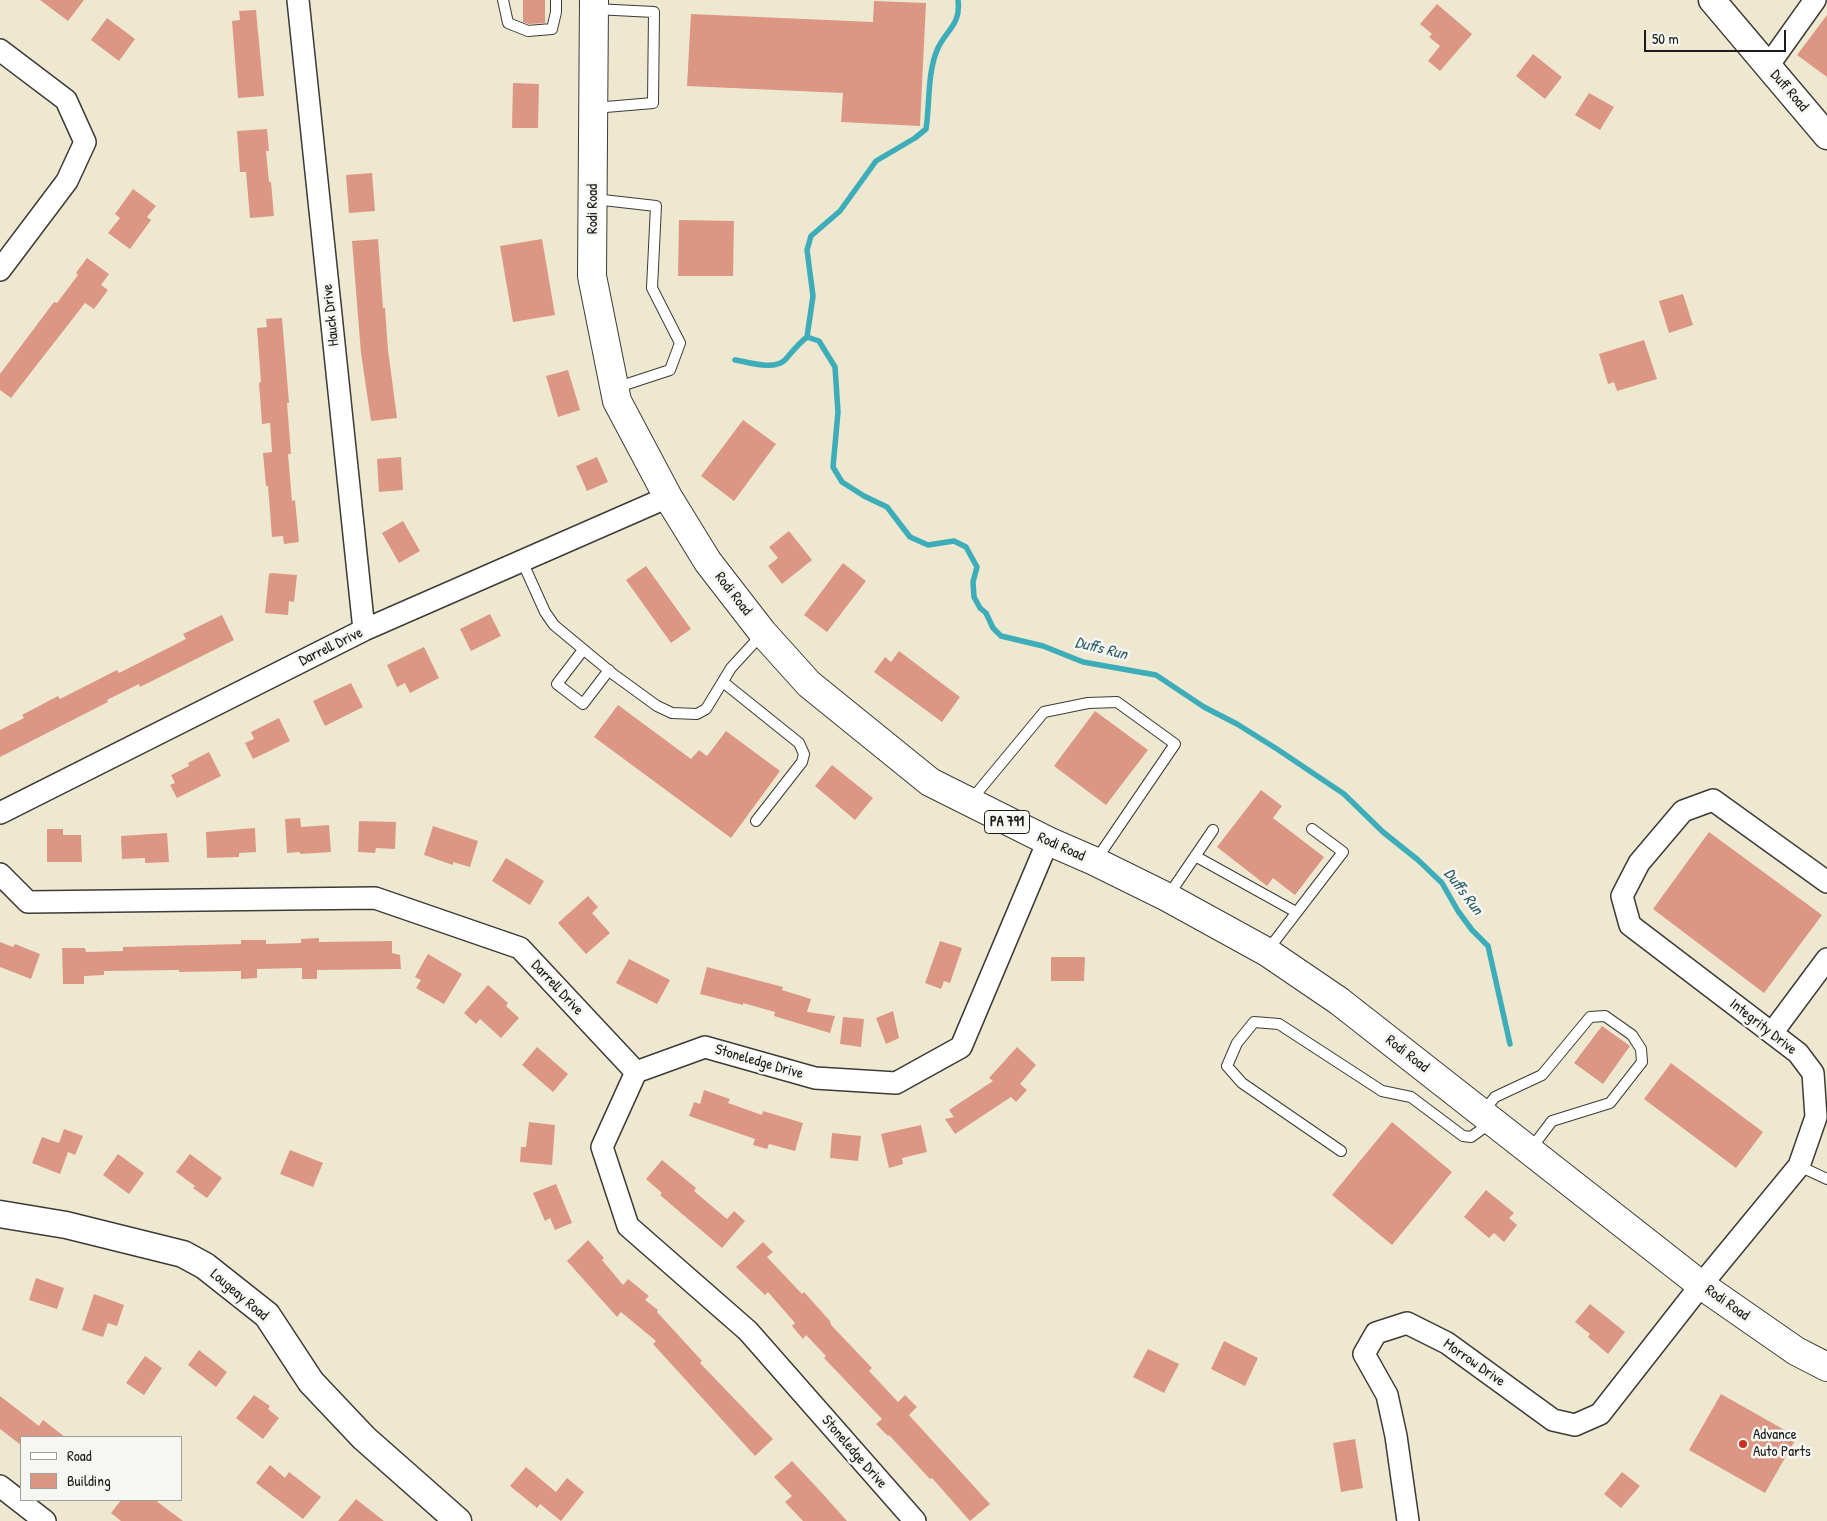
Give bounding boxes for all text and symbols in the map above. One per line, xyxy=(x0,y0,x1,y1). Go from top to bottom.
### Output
scale bar xyxy=(1647,20,1790,52)
text: 50 m xyxy=(1652,28,1679,49)
street label: Duff Road xyxy=(1766,67,1812,115)
street label: Rodi Road xyxy=(584,184,602,234)
street label: Hauck Drive xyxy=(319,283,343,347)
street label: Rodi Road xyxy=(710,569,756,619)
street label: Darrell Drive xyxy=(296,624,366,670)
water label: Duffs Run xyxy=(1073,633,1129,665)
road number: PA 791 xyxy=(984,810,1030,834)
street label: Rodi Road xyxy=(1034,829,1088,865)
water label: Duffs Run xyxy=(1439,865,1487,919)
street label: Darrell Drive xyxy=(527,957,587,1019)
street label: Integrity Drive xyxy=(1726,995,1800,1059)
street label: Rodi Road xyxy=(1382,1031,1432,1077)
street label: Stoneledge Drive xyxy=(713,1041,805,1083)
street label: Lougeay Road xyxy=(206,1265,272,1325)
street label: Rodi Road xyxy=(1701,1281,1753,1325)
street label: Morrow Drive xyxy=(1440,1335,1508,1391)
street label: Stoneledge Drive xyxy=(817,1412,891,1492)
place label: Advance Auto Parts xyxy=(1753,1426,1811,1461)
legend xyxy=(20,1436,182,1501)
marker: Advance Auto Parts xyxy=(1737,1438,1749,1450)
text: Road xyxy=(67,1445,92,1466)
text: Building xyxy=(67,1470,111,1491)

